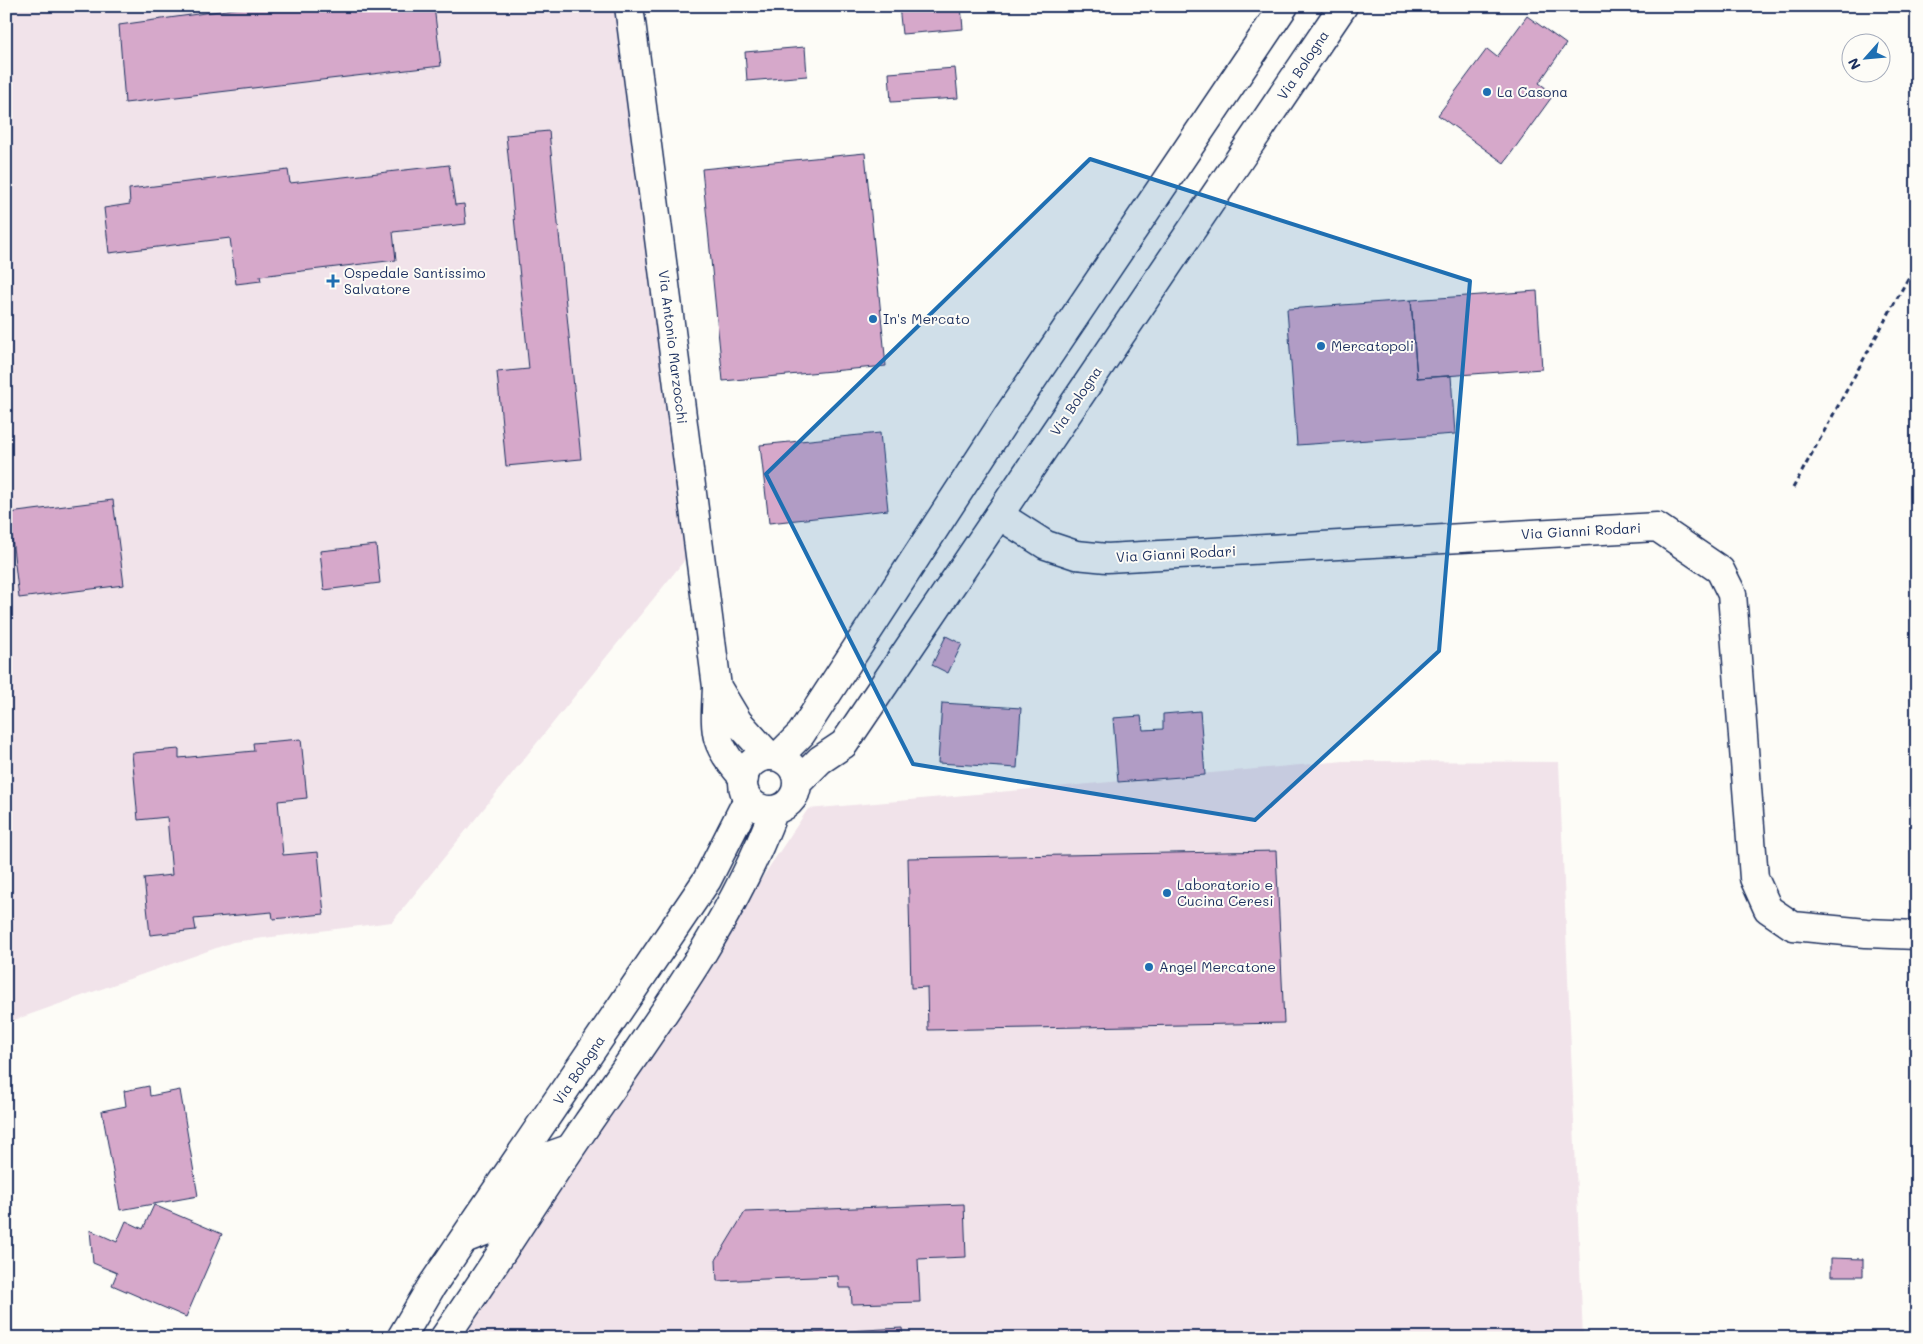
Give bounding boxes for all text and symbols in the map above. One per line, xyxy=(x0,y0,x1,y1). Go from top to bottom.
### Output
street label: Via Bologna xyxy=(1272,26,1333,103)
north arrow xyxy=(1840,32,1890,82)
text: N xyxy=(1843,55,1865,73)
place label: La Casona xyxy=(1497,82,1568,101)
marker: La Casona xyxy=(1481,86,1493,98)
place label: Ospedale Santissimo Salvatore xyxy=(344,263,486,298)
street label: Via Antonio Marzocchi xyxy=(655,269,692,425)
marker: Ospedale Santissimo Salvatore xyxy=(326,274,340,288)
place label: In's Mercato xyxy=(883,309,970,328)
marker: In's Mercato xyxy=(867,313,879,325)
place label: Mercatopoli xyxy=(1331,336,1414,355)
marker: Mercatopoli xyxy=(1315,340,1327,352)
street label: Via Bologna xyxy=(1045,362,1106,439)
street label: Via Gianni Rodari xyxy=(1520,518,1642,543)
street label: Via Gianni Rodari xyxy=(1115,541,1237,566)
place label: Laboratorio e Cucina Ceresi xyxy=(1177,875,1274,910)
marker: Laboratorio e Cucina Ceresi xyxy=(1161,887,1173,899)
place label: Angel Mercatone xyxy=(1159,957,1276,976)
marker: Angel Mercatone xyxy=(1143,961,1155,973)
street label: Via Bologna xyxy=(548,1031,609,1108)

